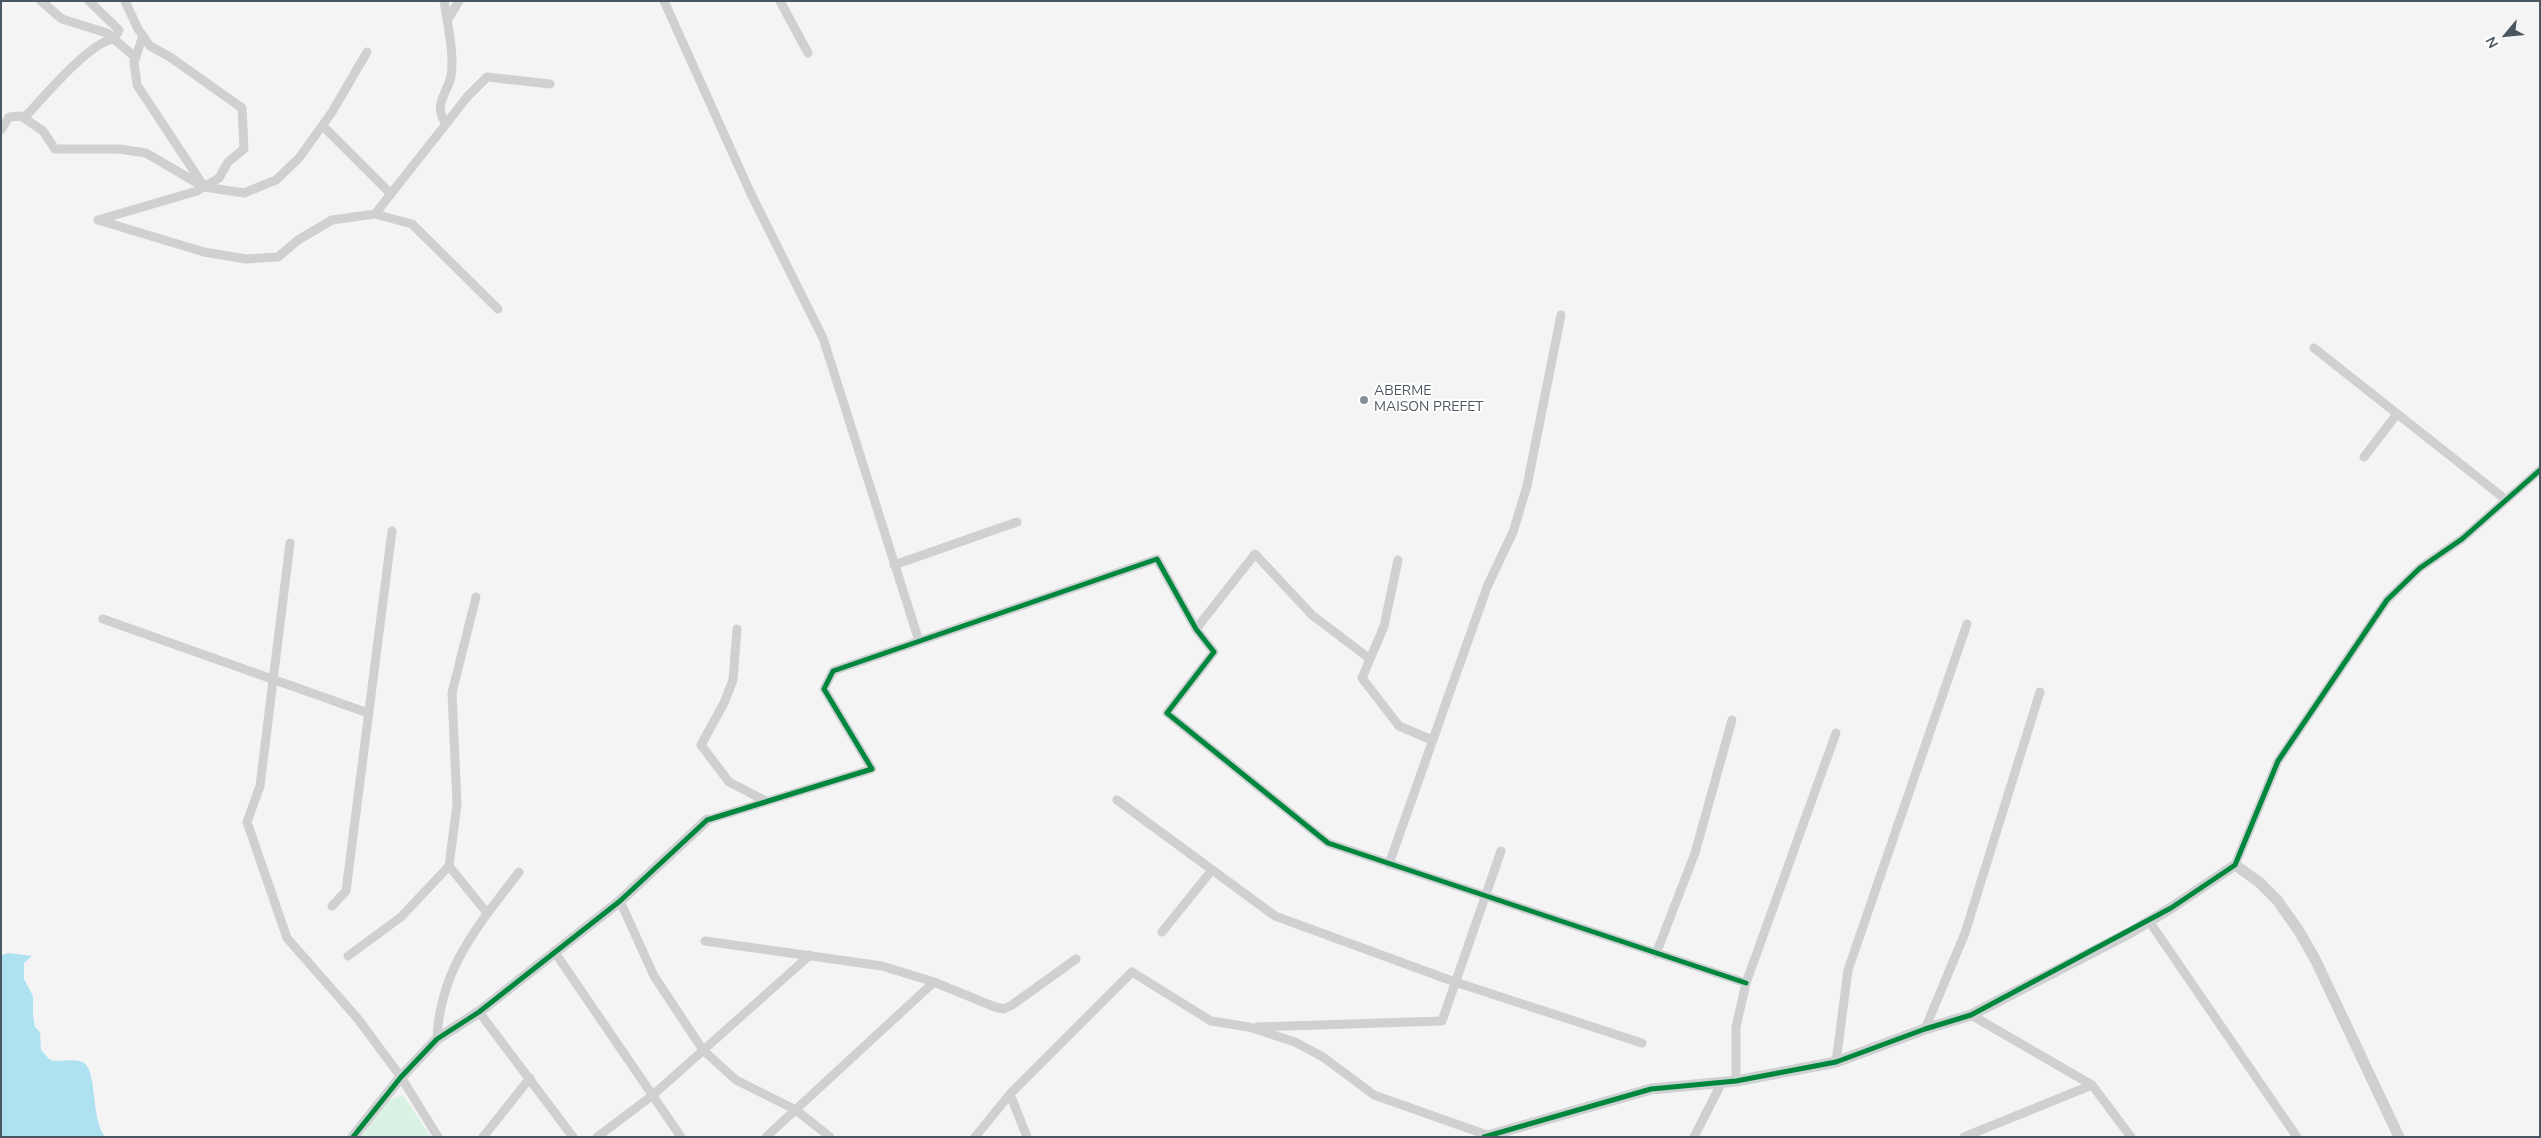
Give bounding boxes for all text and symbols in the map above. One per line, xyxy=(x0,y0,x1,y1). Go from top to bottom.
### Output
north arrow xyxy=(2481,10,2531,60)
text: N xyxy=(2481,33,2503,51)
place label: ABERME MAISON PREFET xyxy=(1374,384,1484,417)
marker: ABERME MAISON PREFET xyxy=(1358,394,1370,406)

